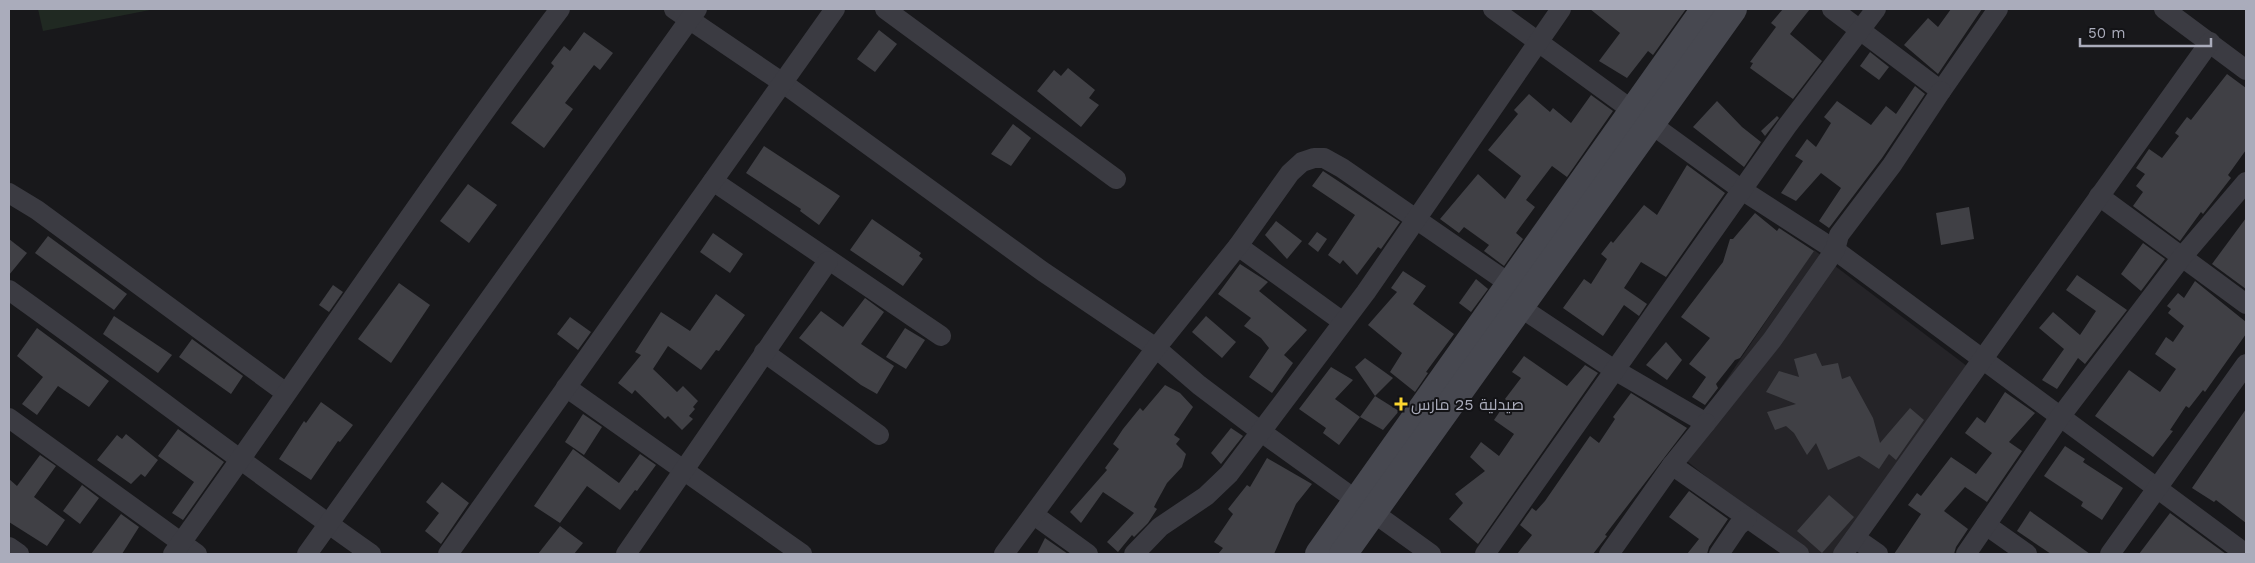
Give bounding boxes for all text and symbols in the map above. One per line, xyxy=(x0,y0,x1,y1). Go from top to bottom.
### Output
scale bar xyxy=(2080,15,2211,47)
text: 50 m xyxy=(2088,24,2125,42)
place label: صيدلية 25 مارس xyxy=(1411,395,1524,415)
marker: صيدلية 25 مارس xyxy=(1395,398,1407,410)

